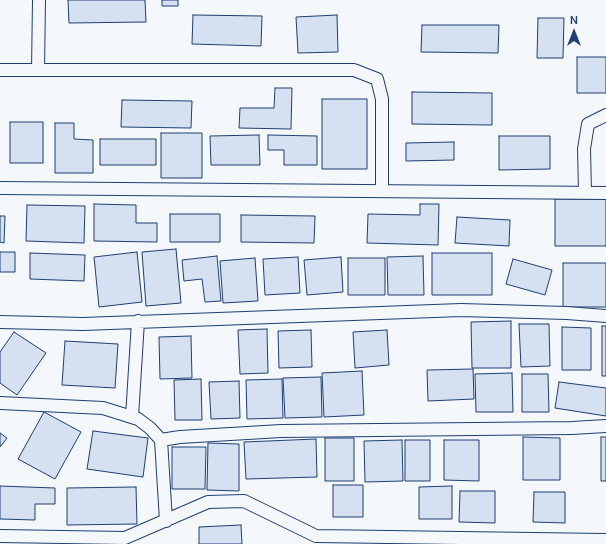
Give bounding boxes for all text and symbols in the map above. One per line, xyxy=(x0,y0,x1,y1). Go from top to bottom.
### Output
north arrow xyxy=(554,12,594,52)
text: N xyxy=(570,12,578,27)

